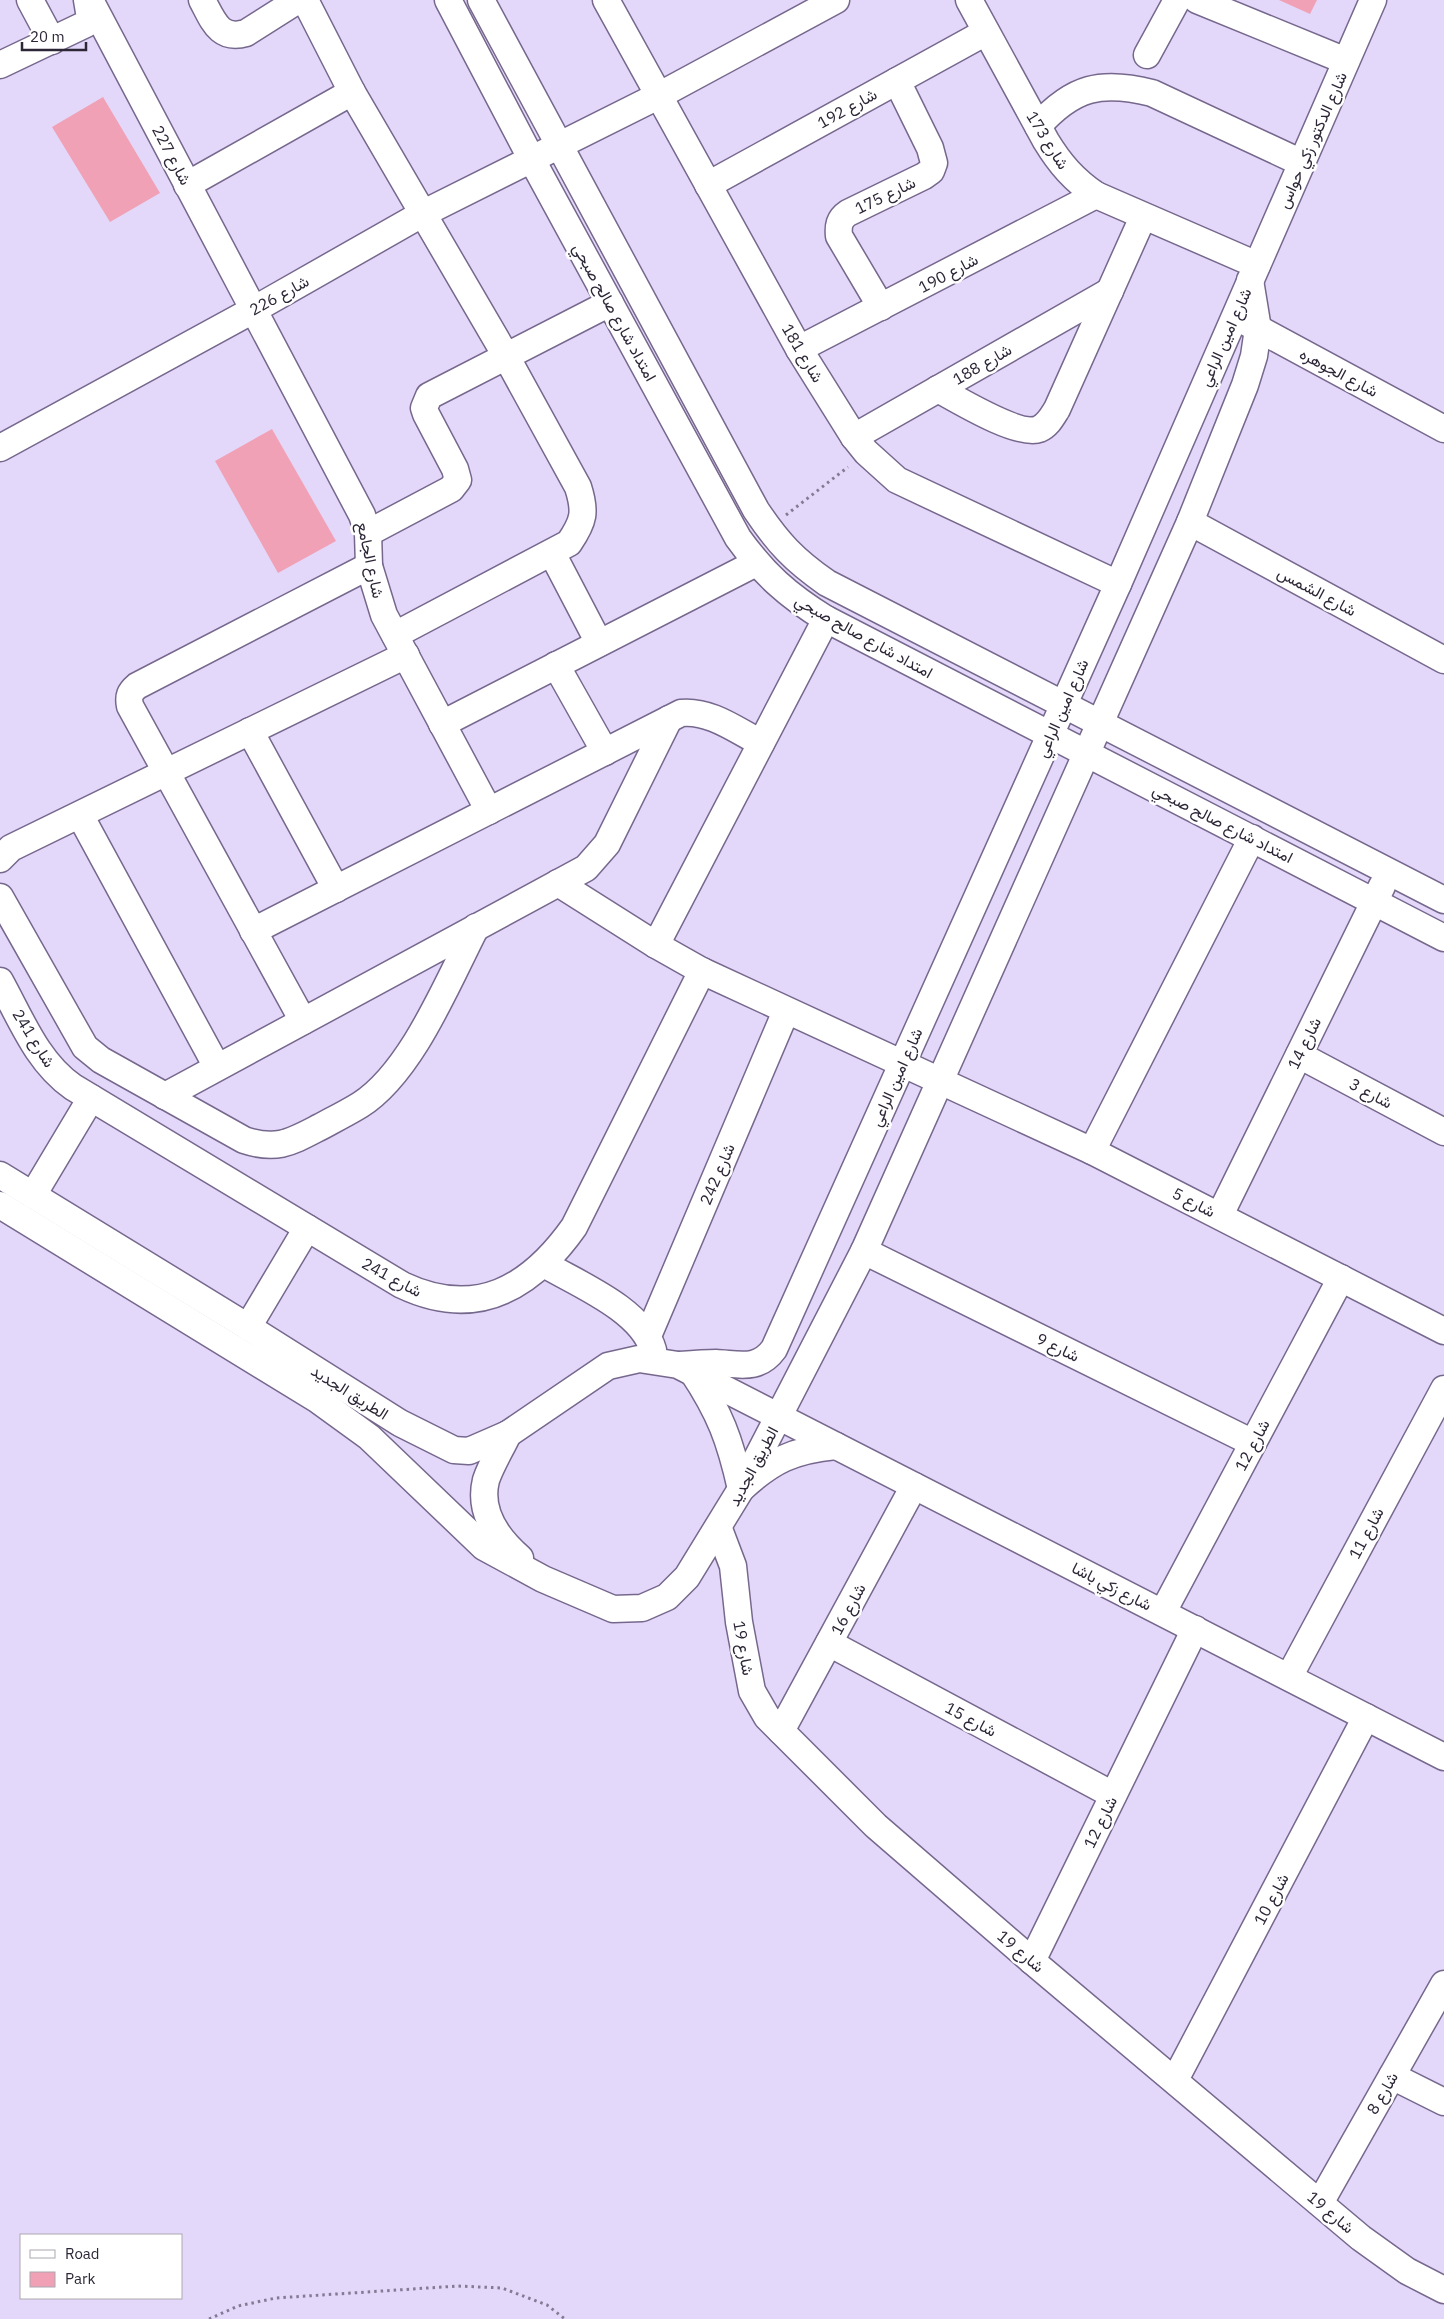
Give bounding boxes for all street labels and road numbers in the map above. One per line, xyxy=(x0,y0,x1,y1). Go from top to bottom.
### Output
street label: شارع الدكتور زكي حواس xyxy=(1273,69,1355,213)
street label: شارع 192 xyxy=(814,84,881,134)
street label: شارع 173 xyxy=(1021,107,1074,174)
street label: شارع 227 xyxy=(146,122,196,189)
street label: شارع 175 xyxy=(852,172,919,220)
street label: امتداد شارع صالح صبحي xyxy=(565,239,661,386)
street label: شارع 190 xyxy=(915,249,982,299)
street label: شارع 226 xyxy=(246,271,313,321)
street label: شارع امين الراعي xyxy=(1194,285,1259,391)
street label: شارع 181 xyxy=(776,320,828,387)
street label: شارع 188 xyxy=(949,339,1016,391)
street label: شارع الجوهره xyxy=(1295,343,1382,403)
street label: شارع الجامع xyxy=(351,520,389,600)
street label: شارع الشمس xyxy=(1273,562,1360,622)
street label: امتداد شارع صالح صبحي xyxy=(790,590,937,686)
street label: شارع امين الراعي xyxy=(1031,656,1096,762)
street label: امتداد شارع صالح صبحي xyxy=(1148,779,1296,871)
street label: شارع 241 xyxy=(7,1005,60,1072)
street label: شارع 14 xyxy=(1283,1014,1327,1073)
street label: شارع امين الراعي xyxy=(865,1025,930,1131)
street label: شارع 3 xyxy=(1345,1073,1396,1114)
street label: شارع 242 xyxy=(695,1140,741,1209)
street label: شارع 5 xyxy=(1168,1183,1219,1223)
street label: شارع 241 xyxy=(358,1253,425,1303)
street label: شارع 9 xyxy=(1032,1328,1083,1368)
street label: الطريق الجديد xyxy=(307,1360,392,1425)
street label: شارع 12 xyxy=(1230,1416,1276,1475)
street label: الطريق الجديد xyxy=(724,1423,783,1510)
street label: شارع 11 xyxy=(1344,1504,1390,1563)
street label: شارع زكي باشا xyxy=(1067,1557,1155,1618)
street label: شارع 16 xyxy=(826,1580,872,1639)
street label: شارع 19 xyxy=(727,1619,759,1677)
street label: شارع 15 xyxy=(941,1697,1000,1743)
street label: شارع 12 xyxy=(1079,1793,1123,1852)
street label: شارع 10 xyxy=(1249,1870,1295,1929)
street label: شارع 19 xyxy=(992,1926,1049,1978)
street label: شارع 8 xyxy=(1362,2068,1404,2119)
street label: شارع 19 xyxy=(1302,2187,1359,2239)

